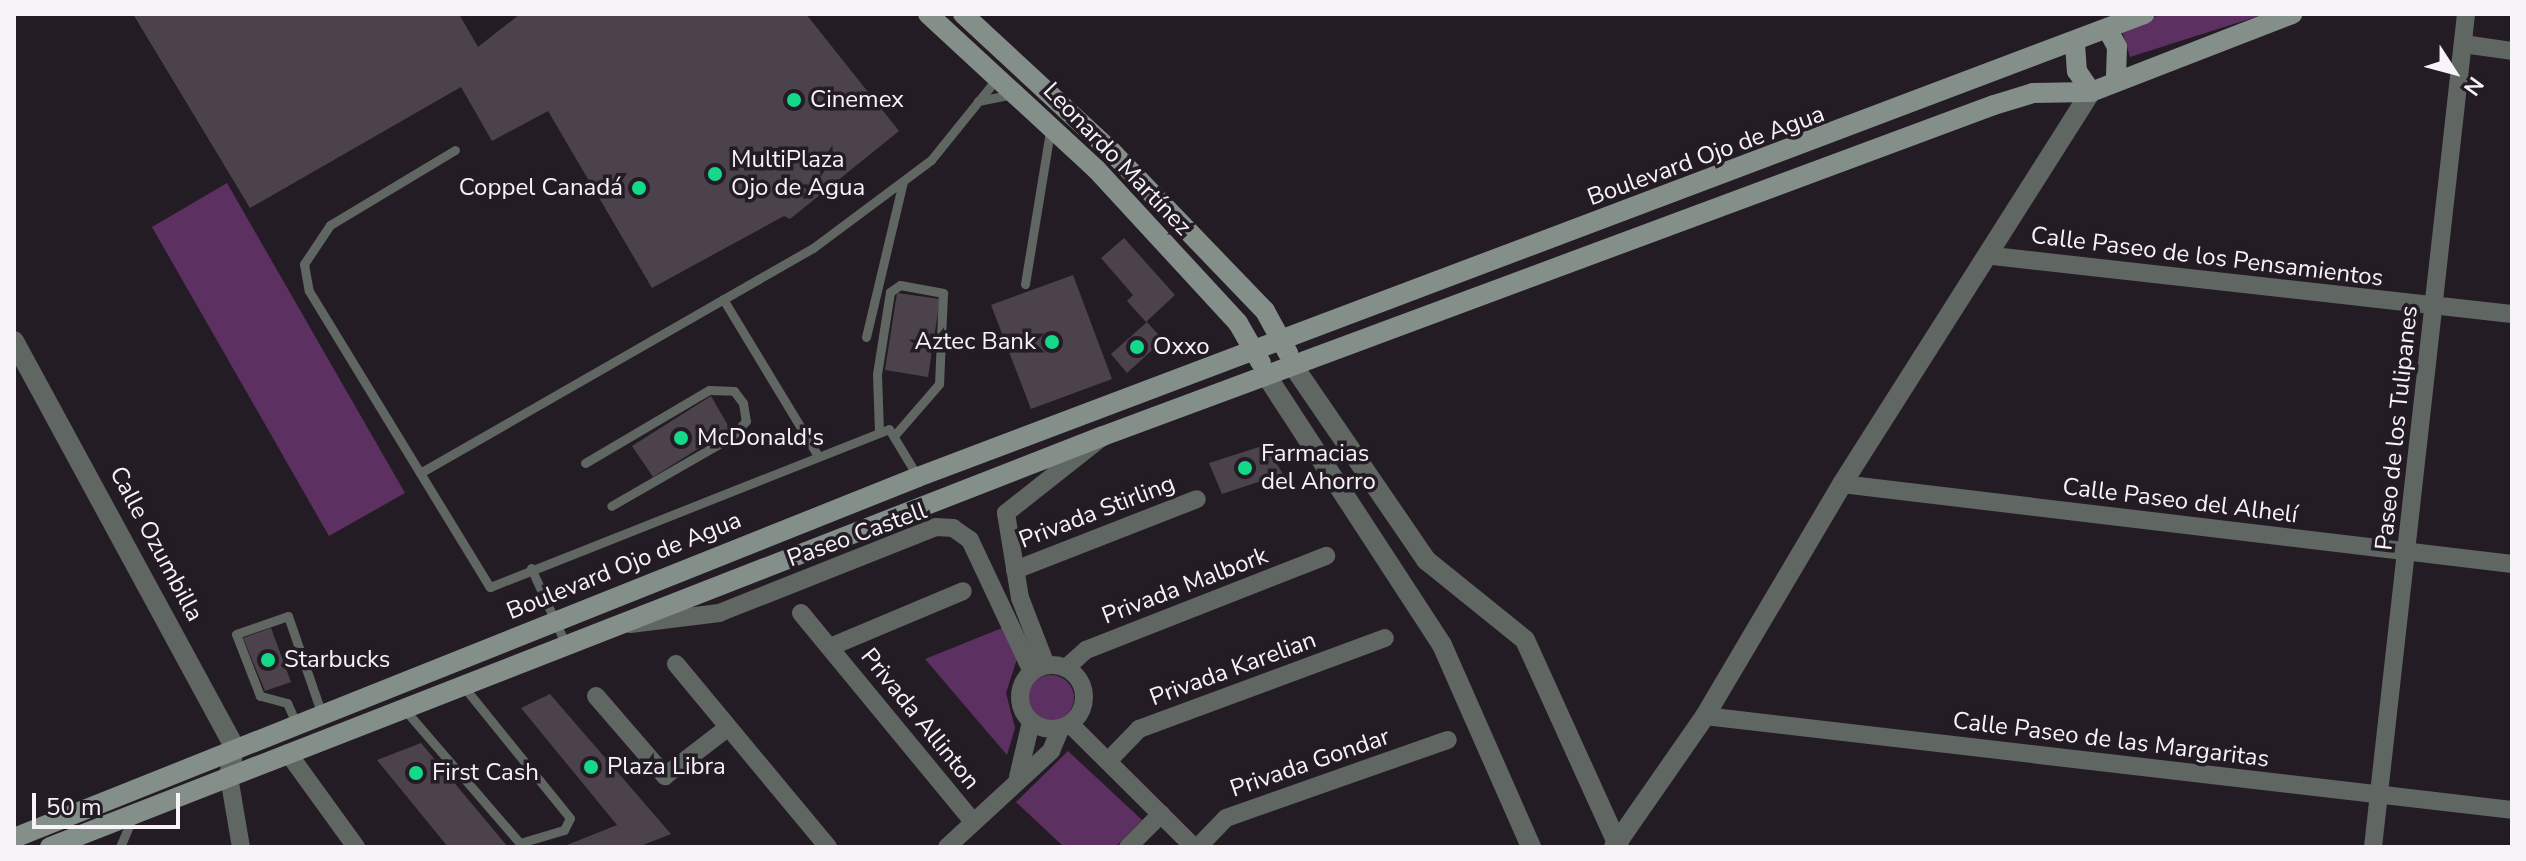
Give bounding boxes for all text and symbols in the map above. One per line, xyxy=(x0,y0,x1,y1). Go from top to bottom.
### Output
north arrow xyxy=(2414,32,2494,112)
text: N xyxy=(2456,71,2490,102)
street label: Leonardo Martínez xyxy=(1037,77,1197,241)
place label: Cinemex xyxy=(810,86,904,114)
marker: Cinemex xyxy=(785,91,803,109)
street label: Boulevard Ojo de Agua xyxy=(1584,100,1828,212)
place label: MultiPlaza Ojo de Agua xyxy=(731,146,865,202)
marker: MultiPlaza Ojo de Agua xyxy=(706,165,724,183)
place label: Coppel Canadá xyxy=(459,174,623,202)
marker: Coppel Canadá xyxy=(630,179,648,197)
street label: Calle Paseo de los Pensamientos xyxy=(2029,221,2385,293)
street label: Paseo de los Tulipanes xyxy=(2370,304,2424,552)
place label: Aztec Bank xyxy=(914,328,1036,356)
marker: Aztec Bank xyxy=(1043,333,1061,351)
place label: Oxxo xyxy=(1153,333,1210,361)
marker: Oxxo xyxy=(1128,338,1146,356)
place label: McDonald's xyxy=(697,424,824,452)
marker: McDonald's xyxy=(672,429,690,447)
place label: Farmacias del Ahorro xyxy=(1261,440,1376,496)
marker: Farmacias del Ahorro xyxy=(1236,459,1254,477)
street label: Calle Ozumbilla xyxy=(103,462,209,626)
street label: Privada Stirling xyxy=(1015,469,1179,555)
street label: Calle Paseo del Alhelí xyxy=(2061,472,2299,530)
street label: Paseo Castell xyxy=(783,496,931,574)
street label: Boulevard Ojo de Agua xyxy=(503,506,745,626)
street label: Privada Malbork xyxy=(1098,541,1272,631)
street label: Privada Karelian xyxy=(1146,626,1320,712)
street label: Privada Allinton xyxy=(854,643,986,795)
place label: Starbucks xyxy=(284,646,390,674)
marker: Starbucks xyxy=(259,651,277,669)
street label: Calle Paseo de las Margaritas xyxy=(1951,706,2271,774)
street label: Privada Gondar xyxy=(1227,722,1393,804)
place label: Plaza Libra xyxy=(607,753,726,781)
marker: Plaza Libra xyxy=(582,758,600,776)
place label: First Cash xyxy=(432,759,539,787)
marker: First Cash xyxy=(407,764,425,782)
scale bar xyxy=(36,777,184,827)
text: 50 m xyxy=(46,791,102,823)

